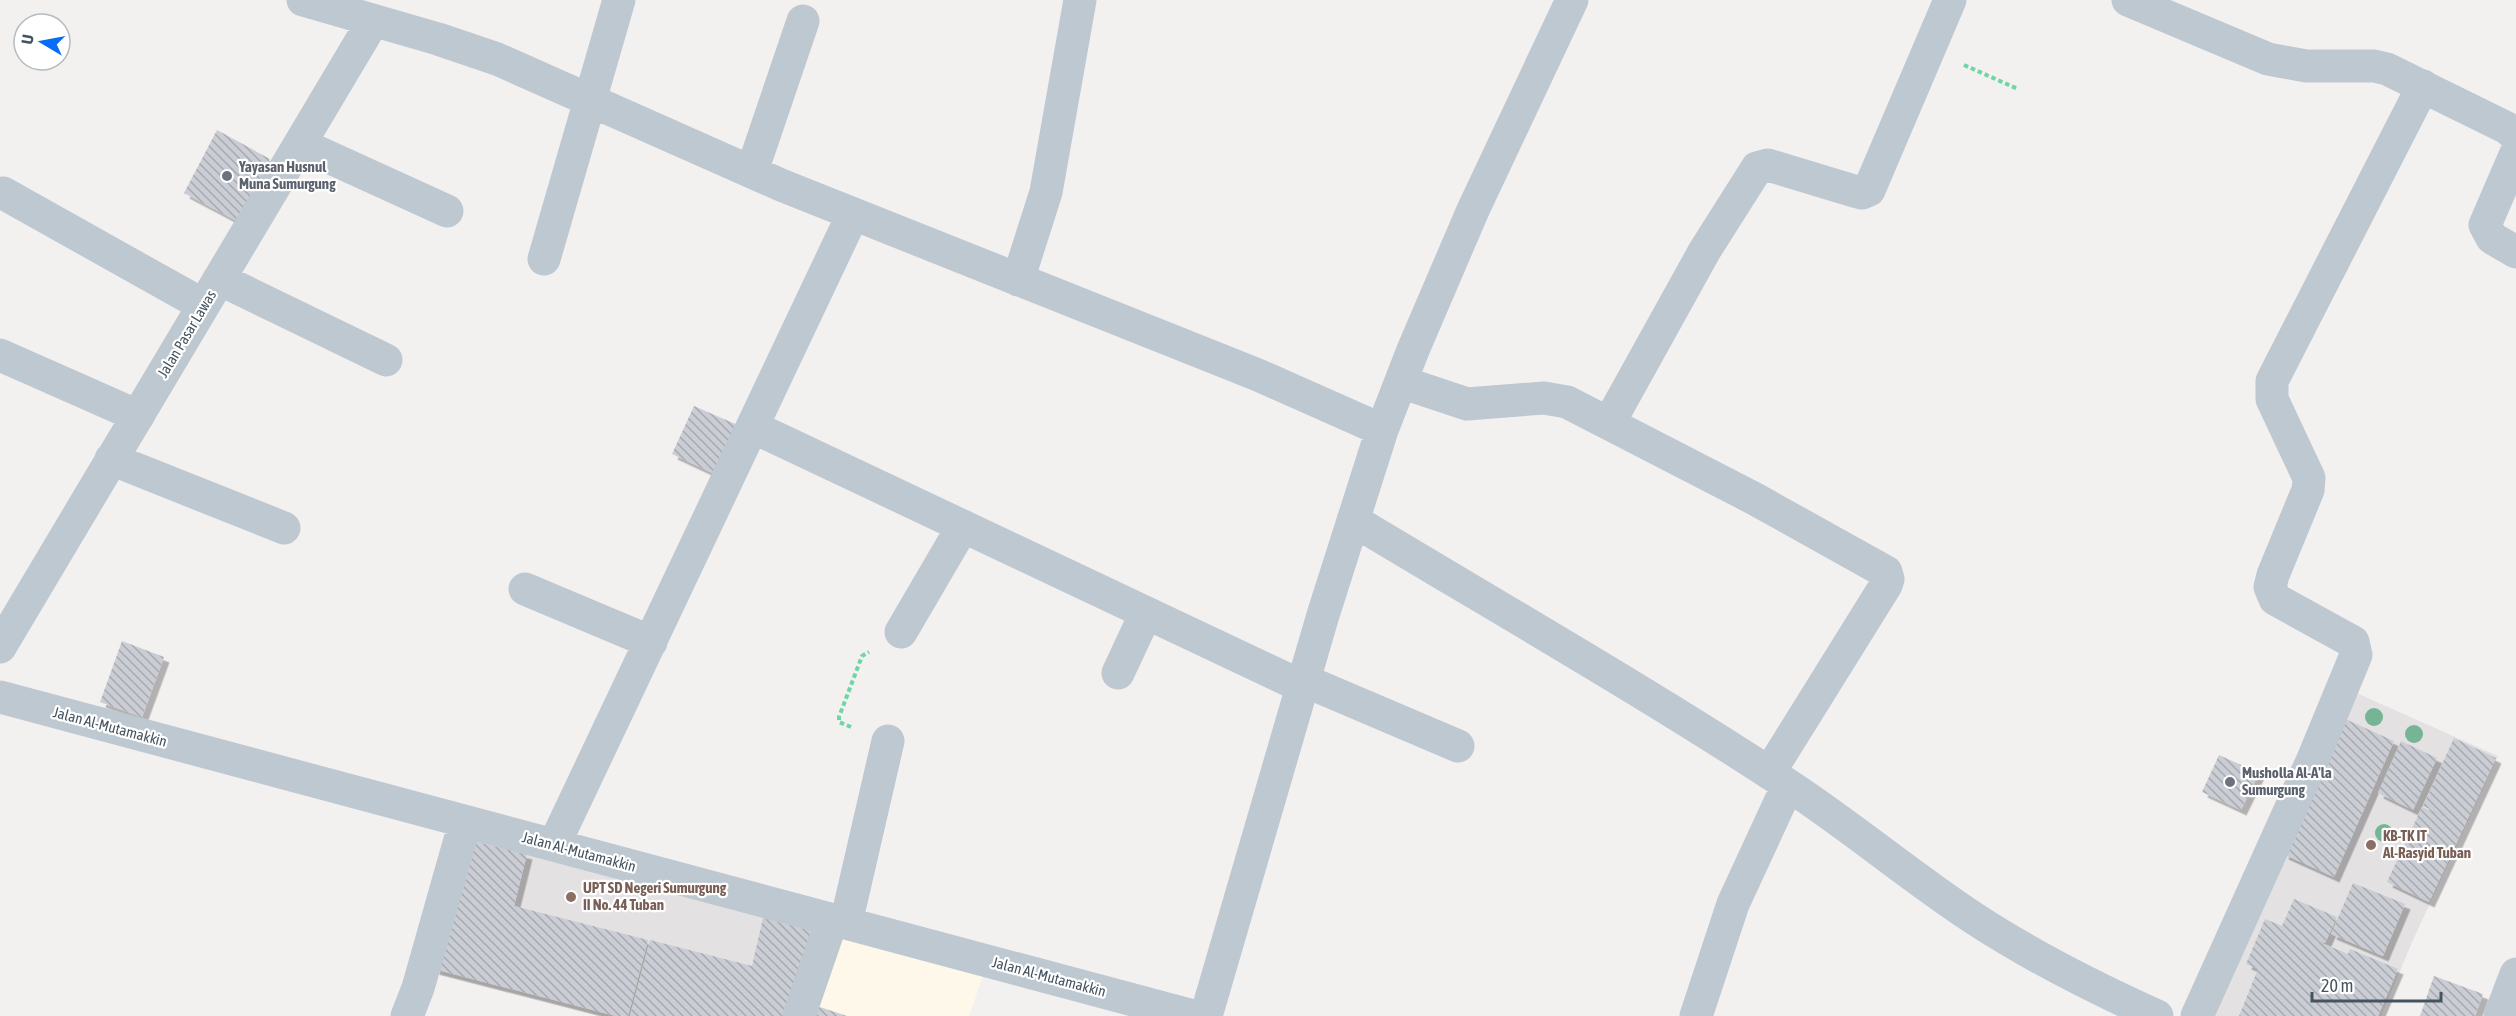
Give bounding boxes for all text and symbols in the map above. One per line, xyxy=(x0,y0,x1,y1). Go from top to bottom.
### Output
north arrow xyxy=(12,12,72,72)
text: U xyxy=(18,33,37,46)
place label: Yayasan Husnul Muna Sumurgung xyxy=(238,158,336,192)
marker: Yayasan Husnul Muna Sumurgung xyxy=(220,169,234,183)
street label: Jalan Pasar Lawas xyxy=(154,287,219,380)
street label: Jalan Al-Mutamakkin xyxy=(51,703,169,750)
place label: Musholla Al-A'la Sumurgung xyxy=(2242,764,2332,798)
marker: Musholla Al-A'la Sumurgung xyxy=(2223,775,2237,789)
place label: KB-TK IT Al-Rasyid Tuban xyxy=(2382,827,2471,861)
street label: Jalan Al-Mutamakkin xyxy=(520,828,638,875)
marker: KB-TK IT Al-Rasyid Tuban xyxy=(2364,838,2378,852)
place label: UPT SD Negeri Sumurgung II No. 44 Tuban xyxy=(583,879,727,913)
marker: UPT SD Negeri Sumurgung II No. 44 Tuban xyxy=(564,890,578,904)
street label: Jalan Al-Mutamakkin xyxy=(990,953,1108,1000)
scale bar xyxy=(2312,965,2441,1003)
text: 20 m xyxy=(2321,975,2353,996)

